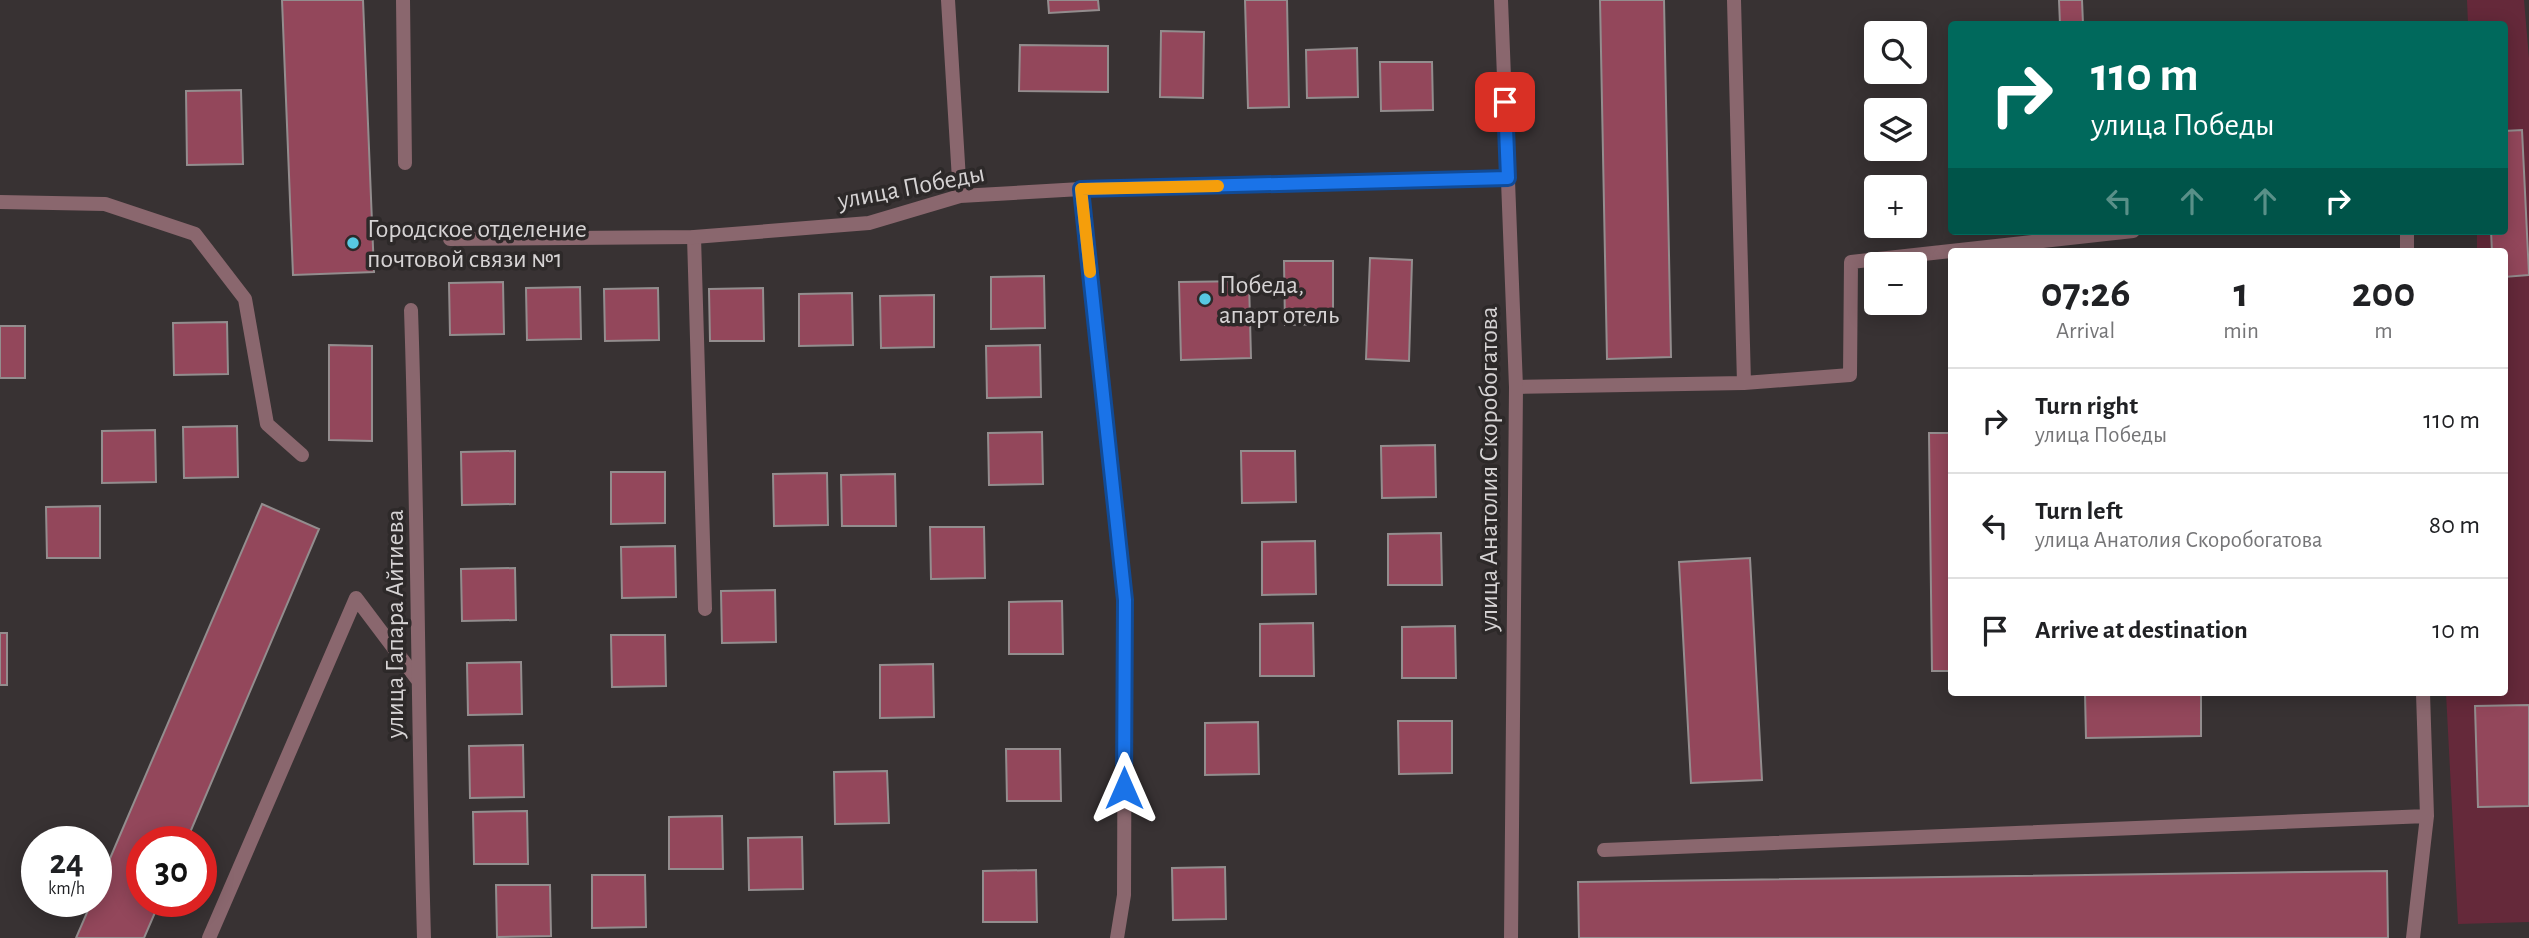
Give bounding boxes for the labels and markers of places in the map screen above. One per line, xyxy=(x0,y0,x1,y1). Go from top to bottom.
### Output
pin xyxy=(1475,72,1535,132)
place label: Городское отделение почтовой связи №1 xyxy=(367,216,587,272)
marker: Городское отделение почтовой связи №1 xyxy=(345,235,361,251)
place label: Победа, апарт отель xyxy=(1219,272,1339,328)
marker: Победа, апарт отель xyxy=(1197,291,1213,307)

